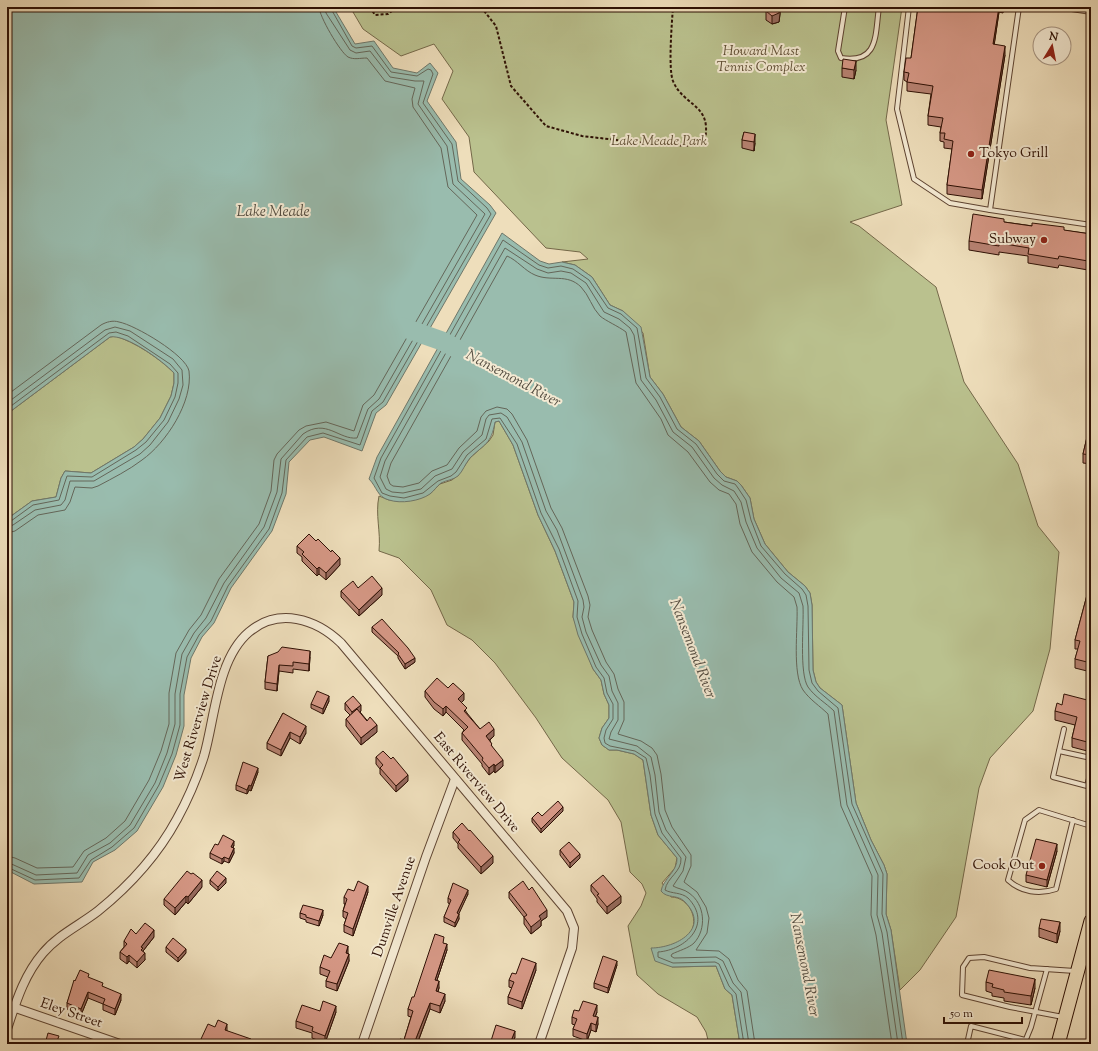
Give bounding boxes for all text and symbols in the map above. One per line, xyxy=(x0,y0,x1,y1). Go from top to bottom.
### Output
north arrow xyxy=(1032,26,1072,66)
text: N xyxy=(1047,28,1059,46)
park label: Howard Mast Tennis Complex xyxy=(716,42,806,78)
park label: Lake Meade Park xyxy=(611,132,708,152)
place label: Tokyo Grill xyxy=(979,144,1048,164)
marker: Tokyo Grill xyxy=(966,149,976,159)
water label: Lake Meade xyxy=(236,202,310,223)
place label: Subway xyxy=(989,230,1036,250)
marker: Subway xyxy=(1039,235,1049,245)
water label: Nansemond River xyxy=(462,345,565,413)
water label: Nansemond River xyxy=(663,596,721,702)
street label: West Riverview Drive xyxy=(170,653,228,785)
street label: East Riverview Drive xyxy=(428,728,524,838)
street label: Dumville Avenue xyxy=(368,854,422,960)
place label: Cook Out xyxy=(972,856,1034,876)
marker: Cook Out xyxy=(1037,861,1047,871)
water label: Nansemond River xyxy=(784,911,824,1019)
street label: Eley Street xyxy=(37,994,105,1034)
scale bar xyxy=(944,999,1022,1025)
text: 50 m xyxy=(949,1005,973,1023)

